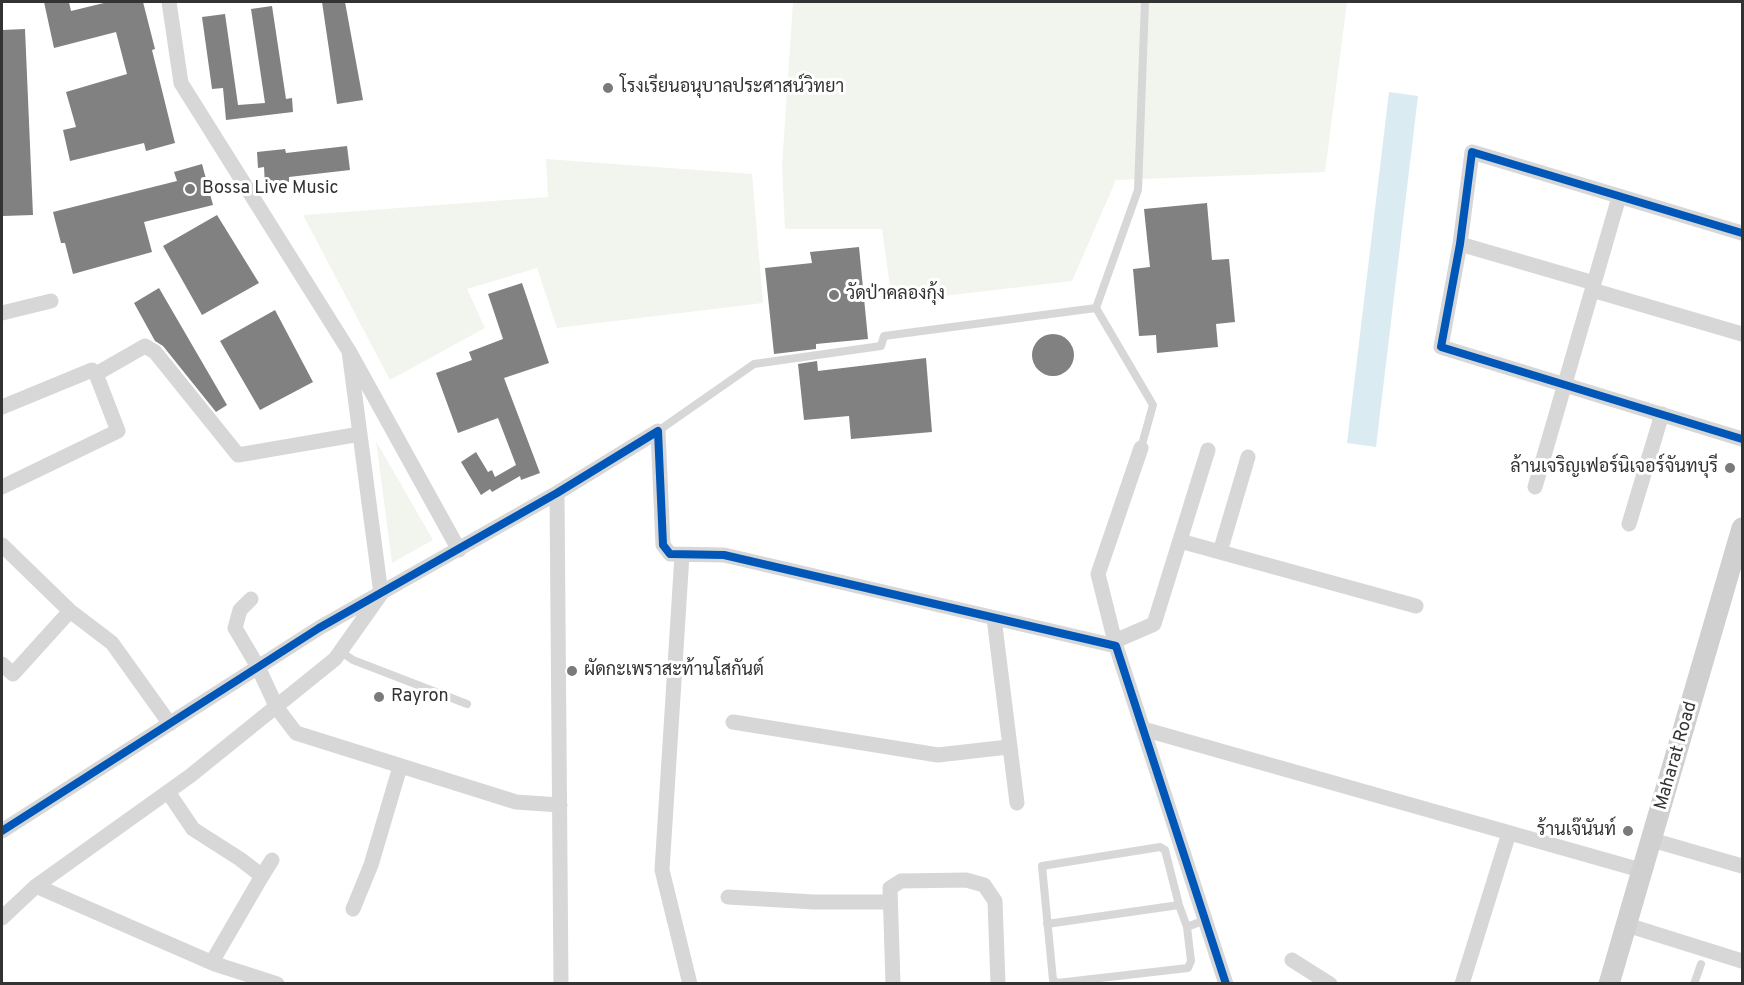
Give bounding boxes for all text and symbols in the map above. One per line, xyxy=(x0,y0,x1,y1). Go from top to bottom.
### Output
place label: โรงเรียนอนุบาลประศาสน์วิทยา xyxy=(620,77,844,99)
marker: โรงเรียนอนุบาลประศาสน์วิทยา xyxy=(601,81,615,95)
place label: Bossa Live Music xyxy=(202,178,339,200)
marker: Bossa Live Music xyxy=(183,182,197,196)
place label: วัดป่าคลองกุ้ง xyxy=(846,284,945,306)
marker: วัดป่าคลองกุ้ง xyxy=(827,288,841,302)
place label: ล้านเจริญเฟอร์นิเจอร์จันทบุรี xyxy=(1510,457,1718,479)
marker: ล้านเจริญเฟอร์นิเจอร์จันทบุรี xyxy=(1723,461,1737,475)
place label: ผัดกะเพราสะท้านโสกันต์ xyxy=(584,660,764,682)
marker: ผัดกะเพราสะท้านโสกันต์ xyxy=(565,664,579,678)
place label: Rayron xyxy=(391,686,449,708)
marker: Rayron xyxy=(372,690,386,704)
street label: Maharat Road xyxy=(1651,699,1703,813)
place label: ร้านเจ๊นันท์ xyxy=(1537,820,1616,842)
marker: ร้านเจ๊นันท์ xyxy=(1621,824,1635,838)

